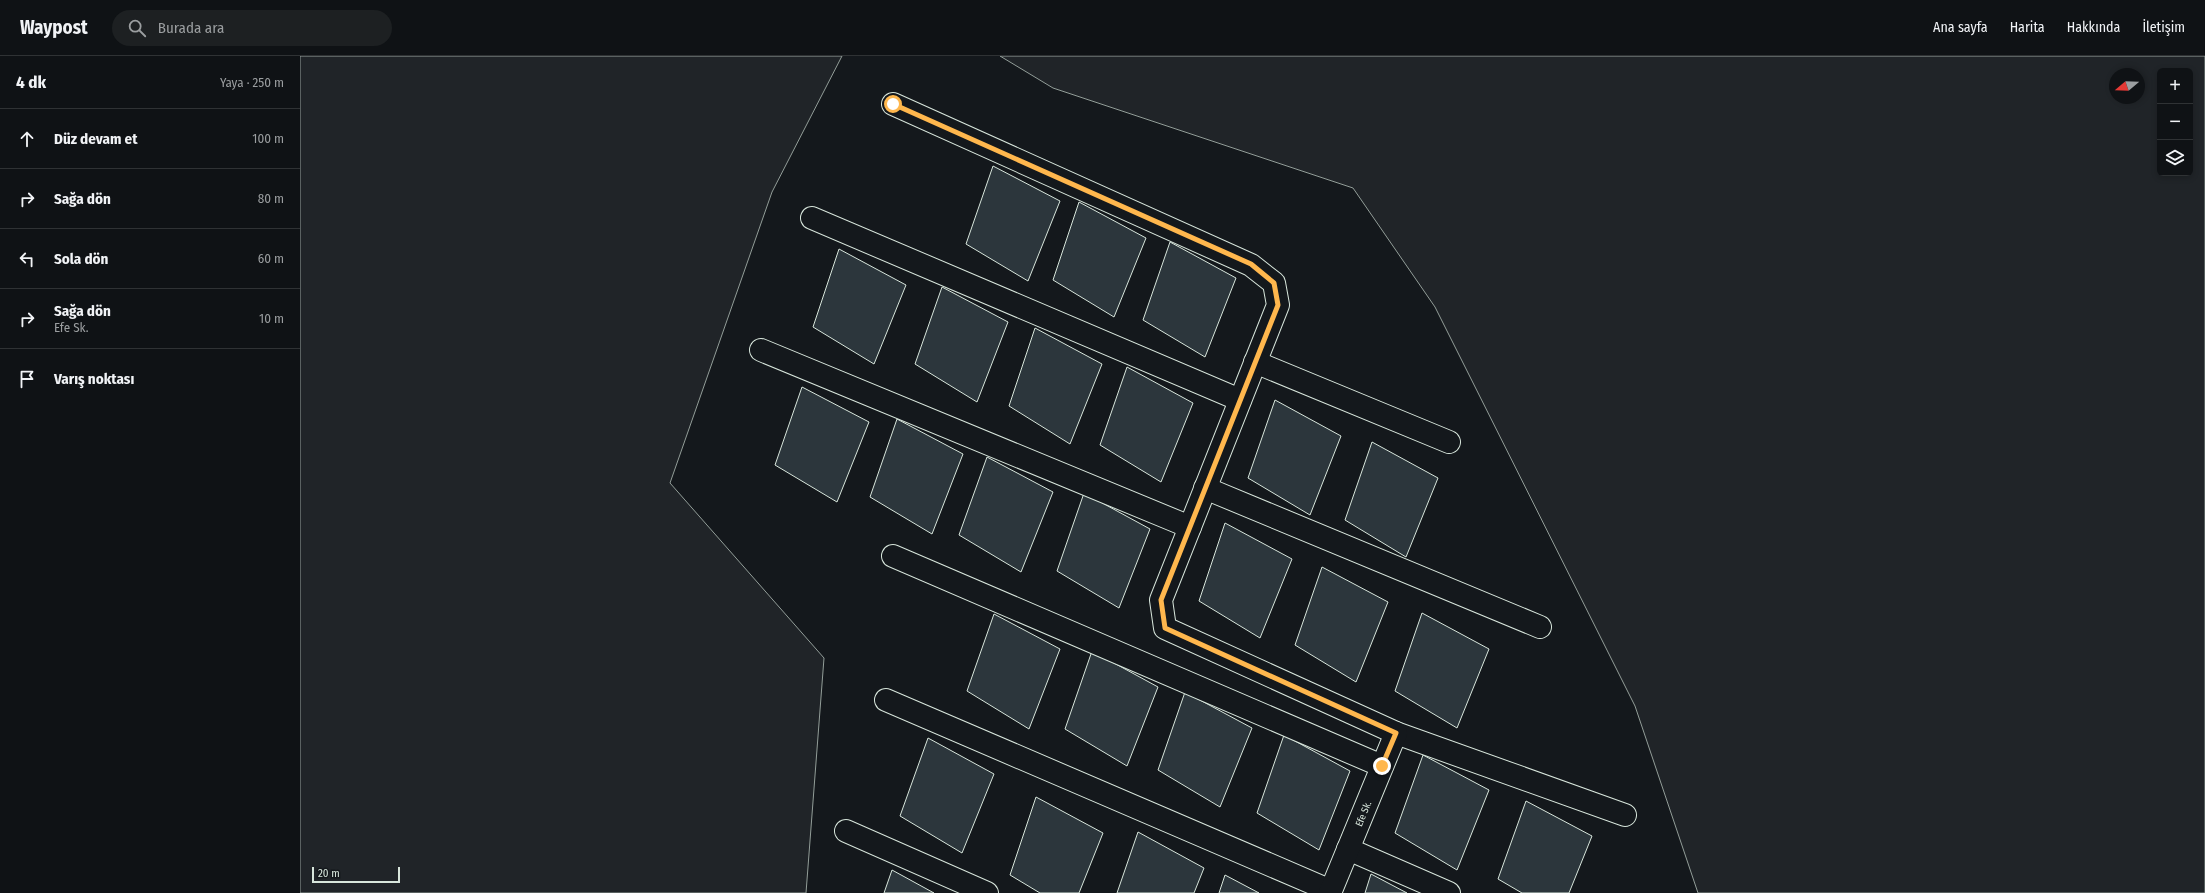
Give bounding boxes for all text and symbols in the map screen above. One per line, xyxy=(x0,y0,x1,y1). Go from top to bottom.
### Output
search box xyxy=(112,10,392,46)
text: Waypost xyxy=(20,16,88,39)
icon: search xyxy=(126,17,148,39)
text: Burada ara xyxy=(158,19,224,37)
text: Ana sayfa xyxy=(1933,19,1988,36)
text: Harita xyxy=(2010,19,2045,36)
text: Hakkında xyxy=(2067,19,2120,36)
text: İletişim xyxy=(2142,19,2185,36)
north arrow xyxy=(2109,68,2145,104)
map controls xyxy=(2157,68,2193,176)
button: + xyxy=(2157,68,2193,104)
text: 4 dk xyxy=(16,72,46,93)
text: Yaya · 250 m xyxy=(220,75,284,90)
route start xyxy=(884,95,902,113)
button: − xyxy=(2157,104,2193,140)
icon: ahead xyxy=(16,128,38,150)
text: Düz devam et xyxy=(54,130,137,148)
text: 100 m xyxy=(252,131,284,146)
button: layers xyxy=(2157,140,2193,176)
icon: right xyxy=(16,188,38,210)
text: Sağa dön xyxy=(54,190,111,208)
text: 80 m xyxy=(258,191,284,206)
icon: left xyxy=(16,248,38,270)
text: Sola dön xyxy=(54,250,108,268)
text: 60 m xyxy=(258,251,284,266)
text: Sağa dön xyxy=(54,302,111,320)
icon: right xyxy=(16,308,38,330)
text: 10 m xyxy=(259,311,284,326)
text: Efe Sk. xyxy=(54,320,88,335)
icon: arrive xyxy=(16,368,38,390)
text: Varış noktası xyxy=(54,370,134,388)
route end xyxy=(1373,757,1391,775)
street label: Efe Sk. xyxy=(1353,799,1374,828)
scale bar xyxy=(312,865,400,884)
text: 20 m xyxy=(318,867,340,880)

